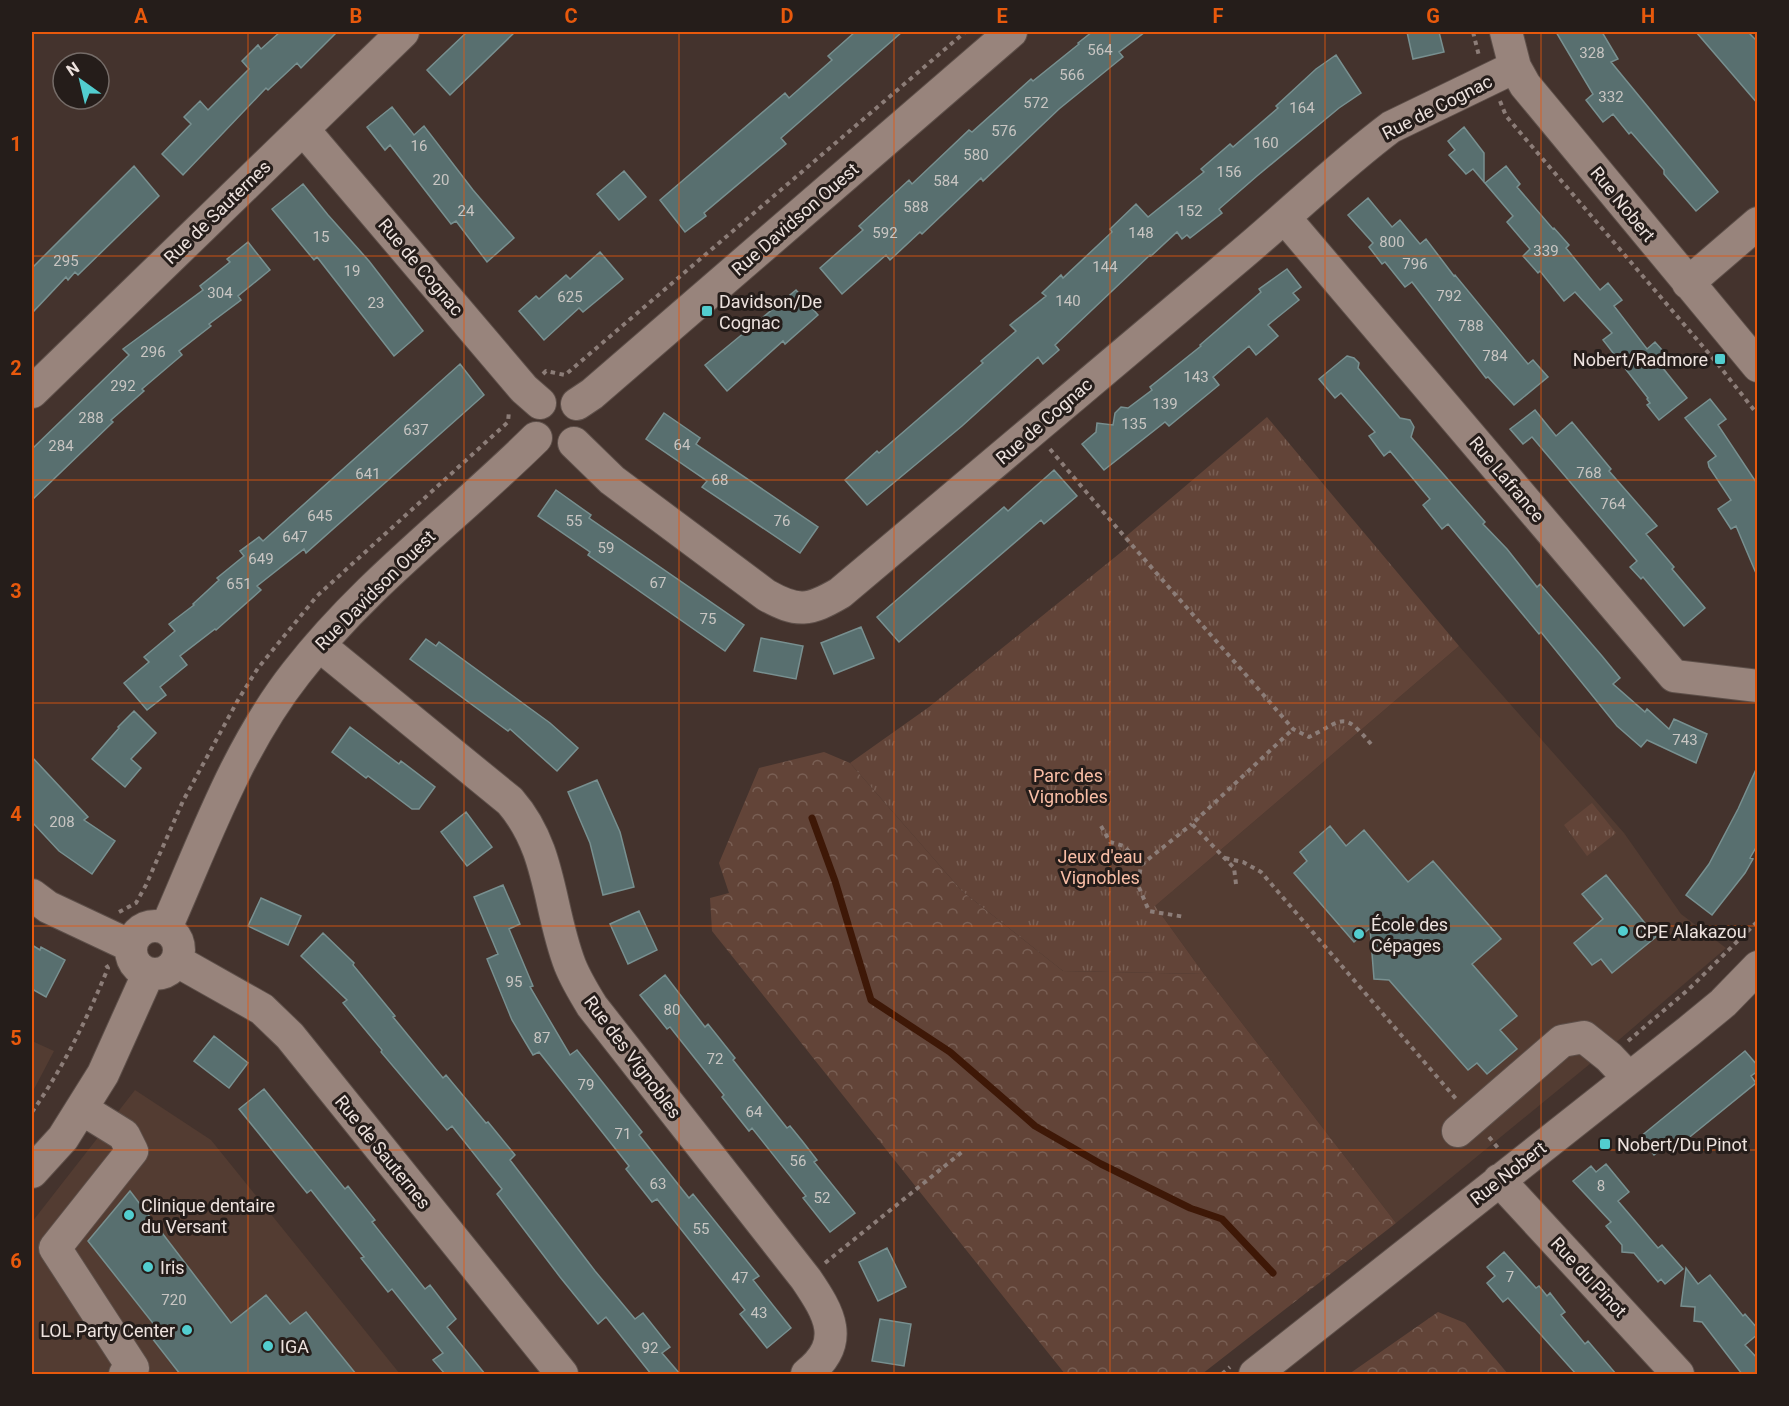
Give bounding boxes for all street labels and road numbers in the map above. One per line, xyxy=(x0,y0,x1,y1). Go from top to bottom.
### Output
street label: Rue de Cognac xyxy=(1379,70,1495,144)
street label: Rue de Sauternes xyxy=(159,156,275,268)
street label: Rue Davidson Ouest xyxy=(727,158,863,280)
street label: Rue Nobert xyxy=(1586,162,1660,246)
street label: Rue de Cognac xyxy=(374,214,468,320)
street label: Rue de Cognac xyxy=(992,374,1096,468)
street label: Rue Lafrance xyxy=(1465,432,1549,526)
street label: Rue Davidson Ouest xyxy=(311,526,439,654)
street label: Rue des Vignobles xyxy=(580,992,686,1122)
street label: Rue de Sauternes xyxy=(331,1091,435,1213)
street label: Rue Nobert xyxy=(1466,1137,1550,1209)
street label: Rue du Pinot xyxy=(1547,1233,1631,1321)

